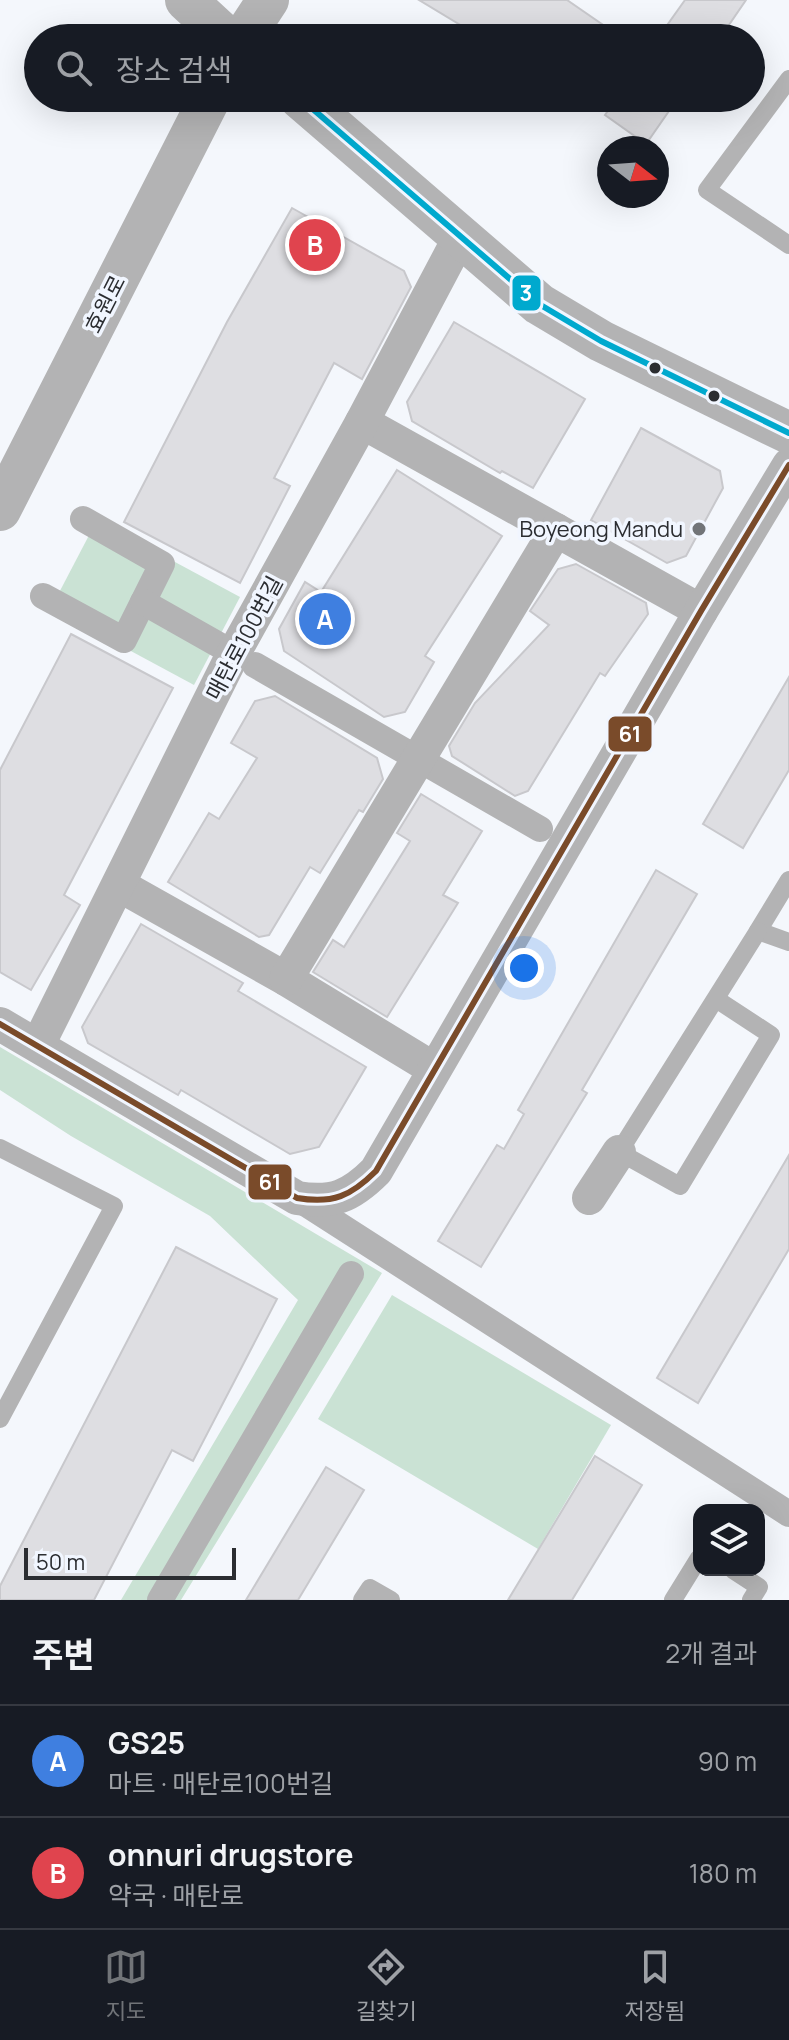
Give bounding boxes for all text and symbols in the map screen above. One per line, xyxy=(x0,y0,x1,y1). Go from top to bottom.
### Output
search box xyxy=(24,24,765,112)
icon: search xyxy=(52,46,96,90)
text: 장소 검색 xyxy=(116,49,232,90)
north arrow xyxy=(597,136,669,208)
pin: B xyxy=(289,215,341,275)
street label: 효원로 xyxy=(78,270,132,338)
line badge: 3 xyxy=(511,274,542,312)
text: 3 xyxy=(520,278,532,308)
unlabelled marker xyxy=(647,360,663,376)
unlabelled marker xyxy=(706,388,722,404)
place label: Boyeong Mandu xyxy=(520,514,683,544)
marker: Boyeong Mandu xyxy=(690,520,708,538)
street label: 매탄로100번길 xyxy=(199,571,289,705)
pin: A xyxy=(299,589,351,649)
line badge: 61 xyxy=(607,715,653,753)
text: 61 xyxy=(619,719,641,749)
your location xyxy=(504,948,544,988)
line badge: 61 xyxy=(247,1163,293,1201)
text: 61 xyxy=(259,1167,281,1197)
map controls xyxy=(693,1504,765,1576)
button: layers xyxy=(693,1504,765,1576)
scale bar xyxy=(24,1544,236,1580)
text: 50 m xyxy=(36,1547,85,1577)
text: 주변 xyxy=(32,1631,95,1677)
text: 2개 결과 xyxy=(665,1635,757,1671)
text: GS25 xyxy=(108,1722,185,1763)
text: A xyxy=(49,1743,67,1779)
text: 90 m xyxy=(698,1743,757,1779)
text: 마트 · 매탄로100번길 xyxy=(108,1765,334,1801)
text: onnuri drugstore xyxy=(108,1834,354,1875)
text: B xyxy=(50,1855,66,1891)
text: 180 m xyxy=(689,1855,757,1891)
text: 약국 · 매탄로 xyxy=(108,1877,244,1913)
tab: 지도 xyxy=(104,1945,148,2026)
tab: 길찾기 xyxy=(356,1945,417,2026)
tab: 저장됨 xyxy=(624,1945,685,2026)

